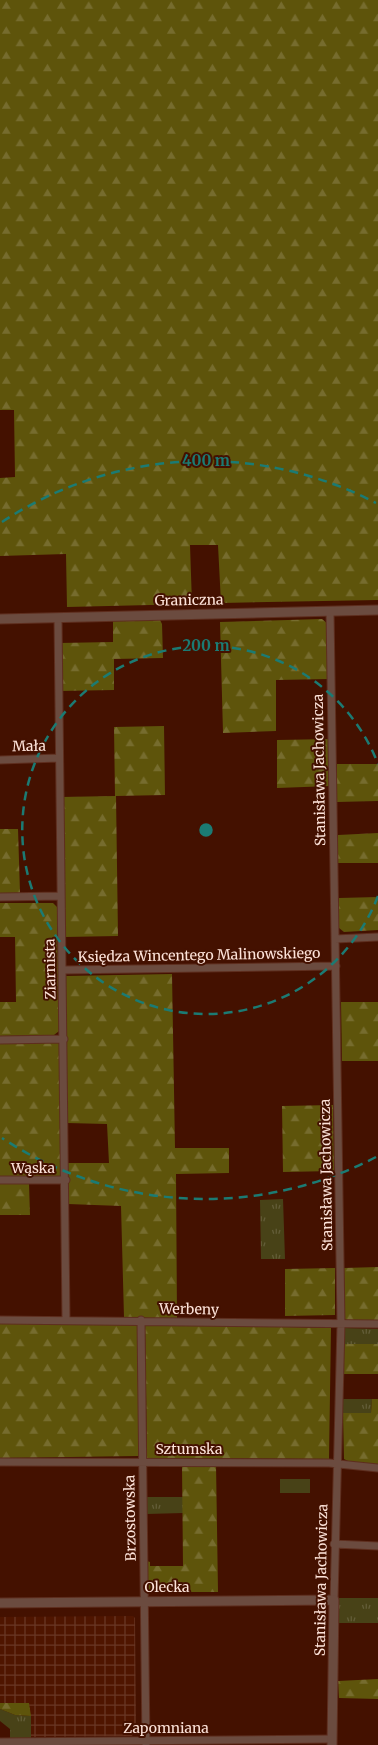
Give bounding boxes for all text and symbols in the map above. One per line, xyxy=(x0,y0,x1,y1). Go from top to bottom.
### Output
text: 400 m xyxy=(182,451,230,470)
street label: Graniczna xyxy=(154,590,224,610)
text: 200 m xyxy=(182,636,230,655)
street label: Stanisława Jachowicza xyxy=(309,693,329,846)
street label: Mała xyxy=(12,737,47,755)
centre of rings xyxy=(197,821,215,839)
street label: Ziarnista xyxy=(40,938,60,1000)
street label: Księdza Wincentego Malinowskiego xyxy=(77,944,321,966)
street label: Stanisława Jachowicza xyxy=(316,1098,336,1251)
street label: Wąska xyxy=(10,1159,55,1177)
street label: Werbeny xyxy=(158,1299,220,1319)
street label: Sztumska xyxy=(156,1440,223,1458)
street label: Brzostowska xyxy=(120,1474,140,1561)
street label: Stanisława Jachowicza xyxy=(311,1503,331,1656)
street label: Olecka xyxy=(144,1578,190,1596)
street label: Zapomniana xyxy=(123,1719,209,1737)

